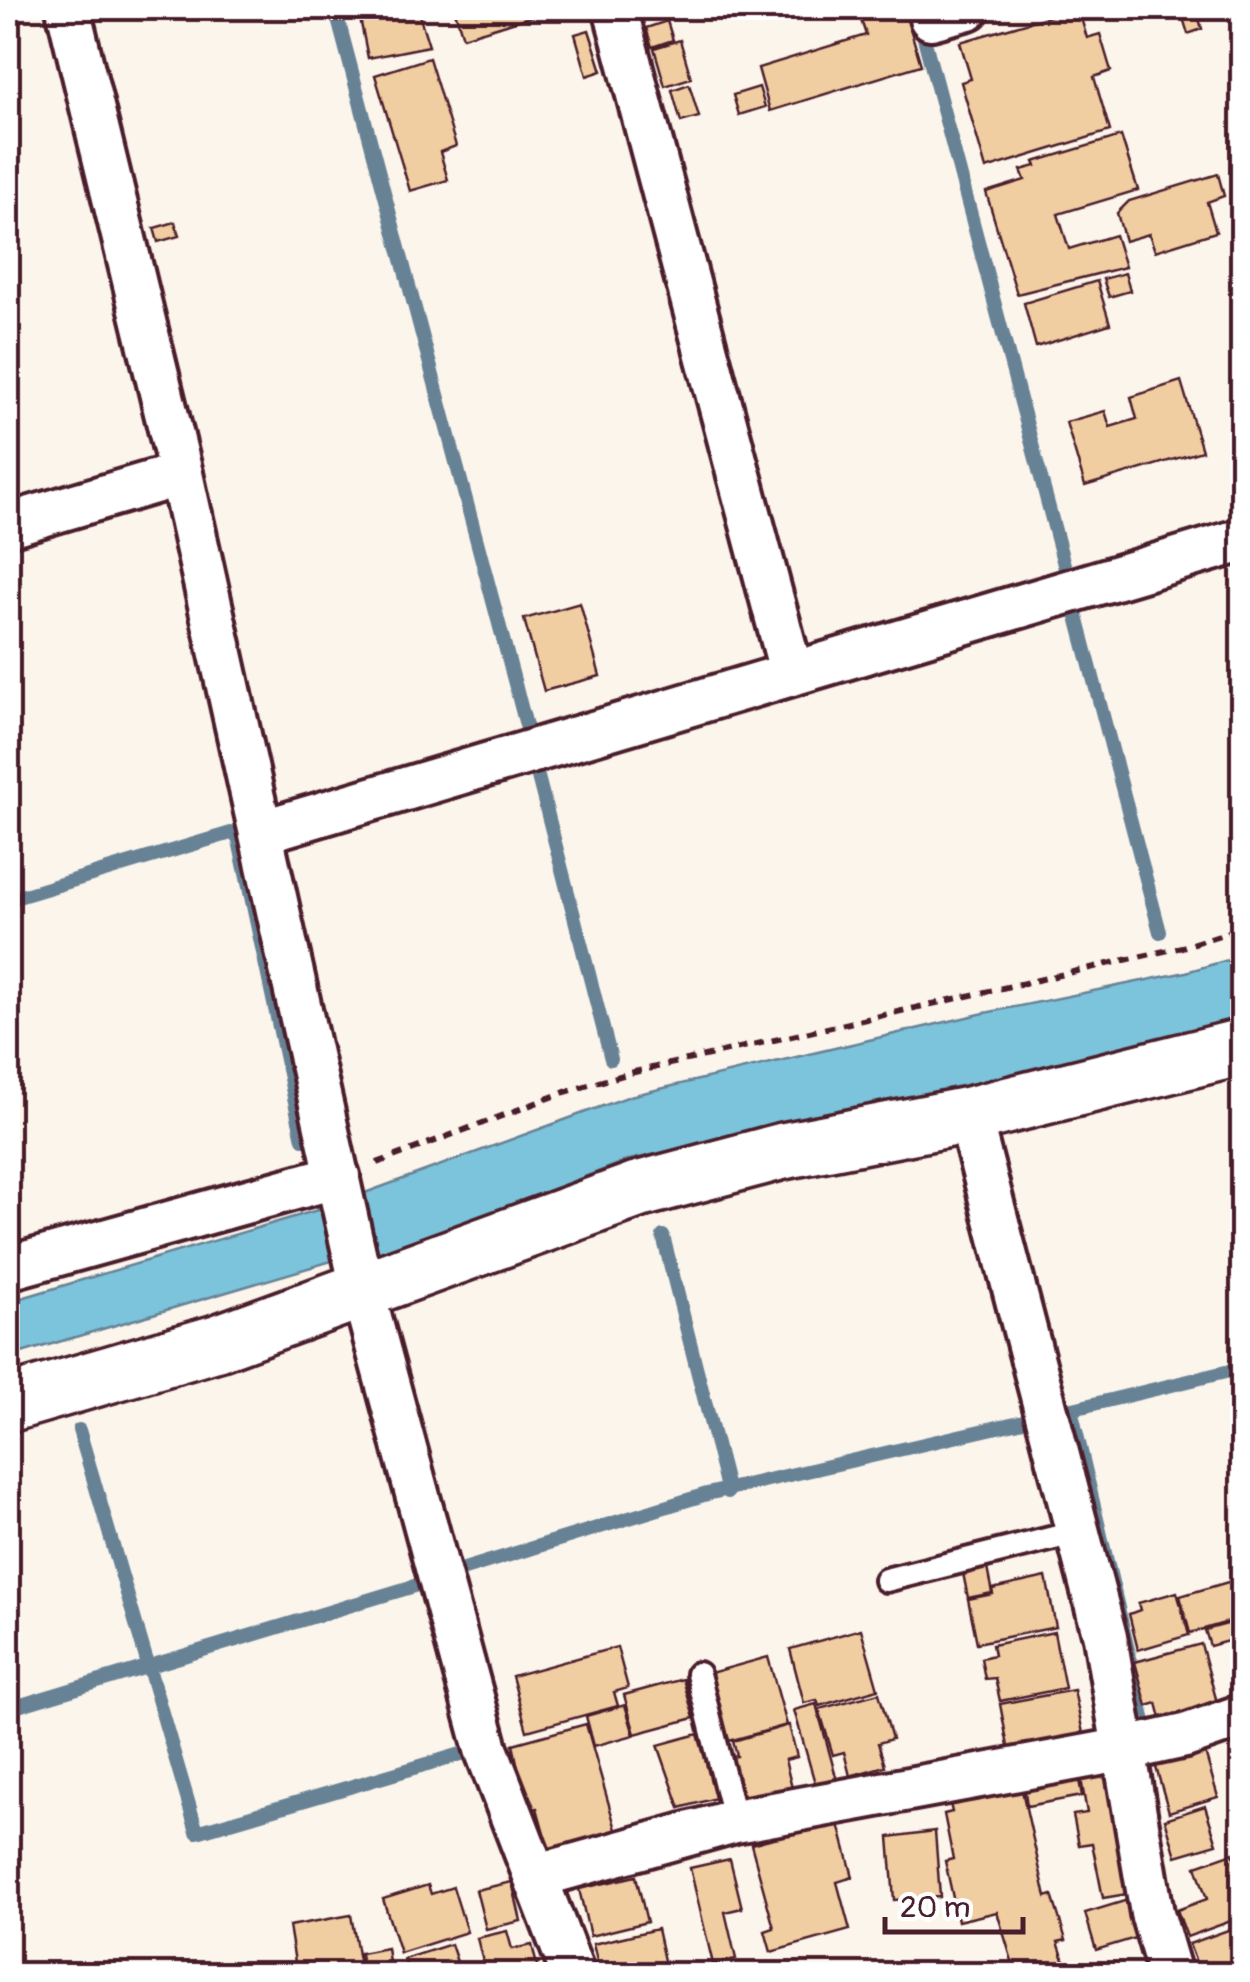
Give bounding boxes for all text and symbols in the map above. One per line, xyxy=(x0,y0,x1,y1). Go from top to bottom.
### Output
scale bar xyxy=(885,1872,1022,1934)
text: 20 m xyxy=(900,1889,970,1926)

